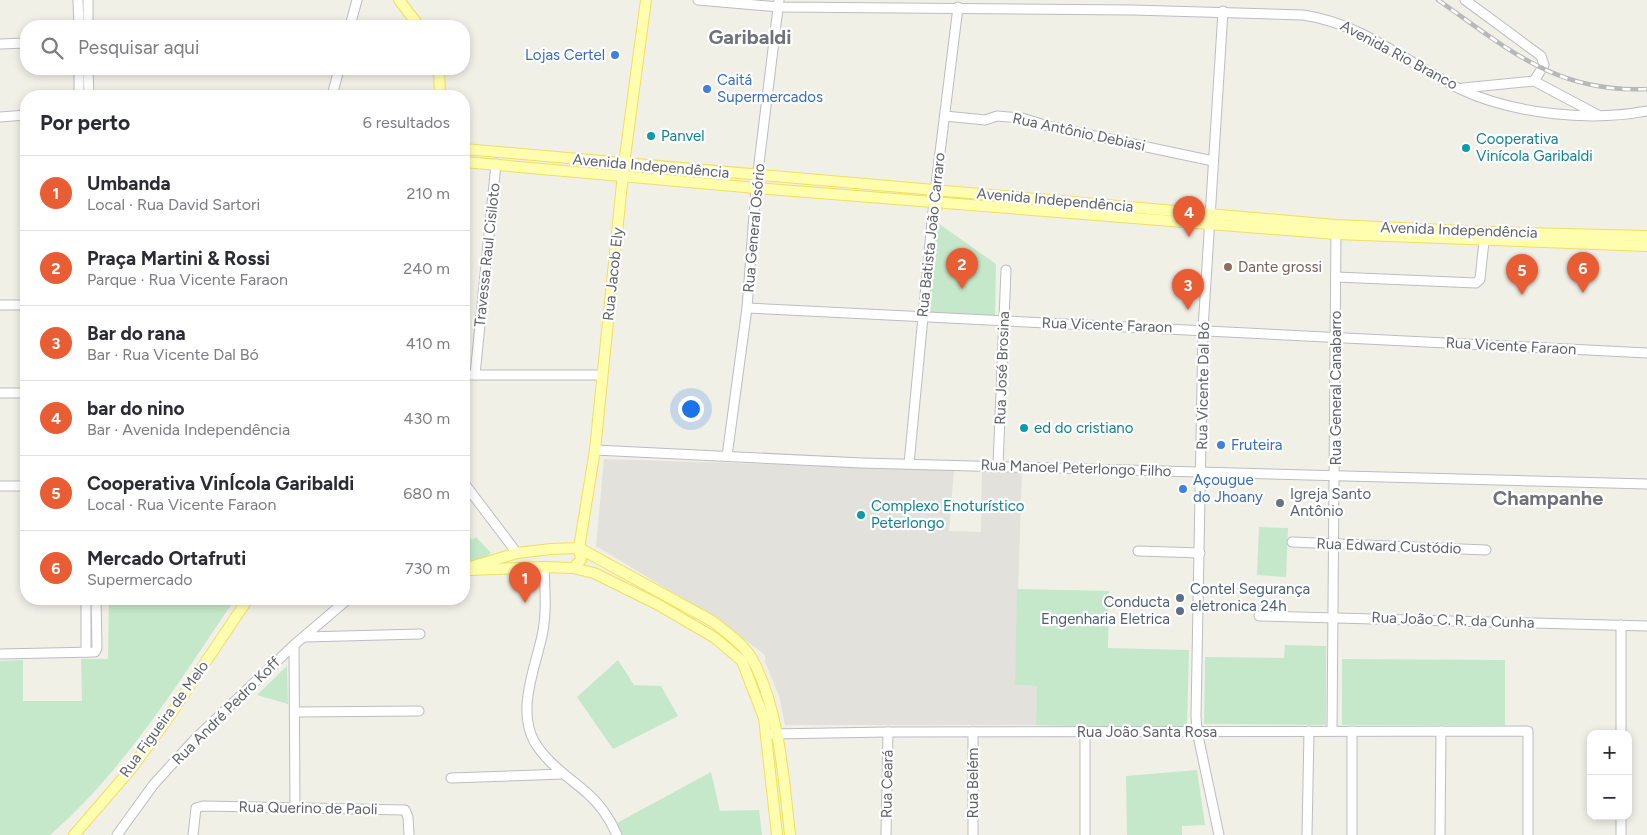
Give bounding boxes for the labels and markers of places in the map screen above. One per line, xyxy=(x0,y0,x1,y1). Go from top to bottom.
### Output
place label: Lojas Certel xyxy=(525,46,605,64)
marker: Lojas Certel xyxy=(609,49,621,61)
place label: Caitá Supermercados xyxy=(717,71,823,106)
marker: Caitá Supermercados xyxy=(701,83,713,95)
place label: Panvel xyxy=(661,127,705,145)
marker: Panvel xyxy=(645,130,657,142)
place label: Cooperativa Vinícola Garibaldi xyxy=(1476,130,1593,165)
marker: Cooperativa Vinícola Garibaldi xyxy=(1460,142,1472,154)
pin: 4 xyxy=(1173,196,1205,237)
pin: 2 xyxy=(946,248,978,289)
pin: 6 xyxy=(1567,252,1599,293)
pin: 5 xyxy=(1506,254,1538,295)
place label: Dante grossi xyxy=(1238,258,1322,276)
marker: Dante grossi xyxy=(1222,261,1234,273)
pin: 3 xyxy=(1172,269,1204,310)
place label: ed do cristiano xyxy=(1034,419,1134,437)
marker: ed do cristiano xyxy=(1018,422,1030,434)
place label: Fruteira xyxy=(1231,436,1282,454)
marker: Fruteira xyxy=(1215,439,1227,451)
place label: Açougue do Jhoany xyxy=(1193,471,1263,506)
marker: Açougue do Jhoany xyxy=(1177,483,1189,495)
place label: Igreja Santo Antônio xyxy=(1290,485,1371,520)
place label: Complexo Enoturístico Peterlongo xyxy=(871,497,1025,532)
marker: Igreja Santo Antônio xyxy=(1274,497,1286,509)
marker: Complexo Enoturístico Peterlongo xyxy=(855,509,867,521)
pin: 1 xyxy=(509,562,541,603)
place label: Contel Segurança eletronica 24h xyxy=(1190,580,1310,615)
marker: Contel Segurança eletronica 24h xyxy=(1174,592,1186,604)
place label: Conducta Engenharia Eletrica xyxy=(1041,593,1170,628)
marker: Conducta Engenharia Eletrica xyxy=(1174,605,1186,617)

